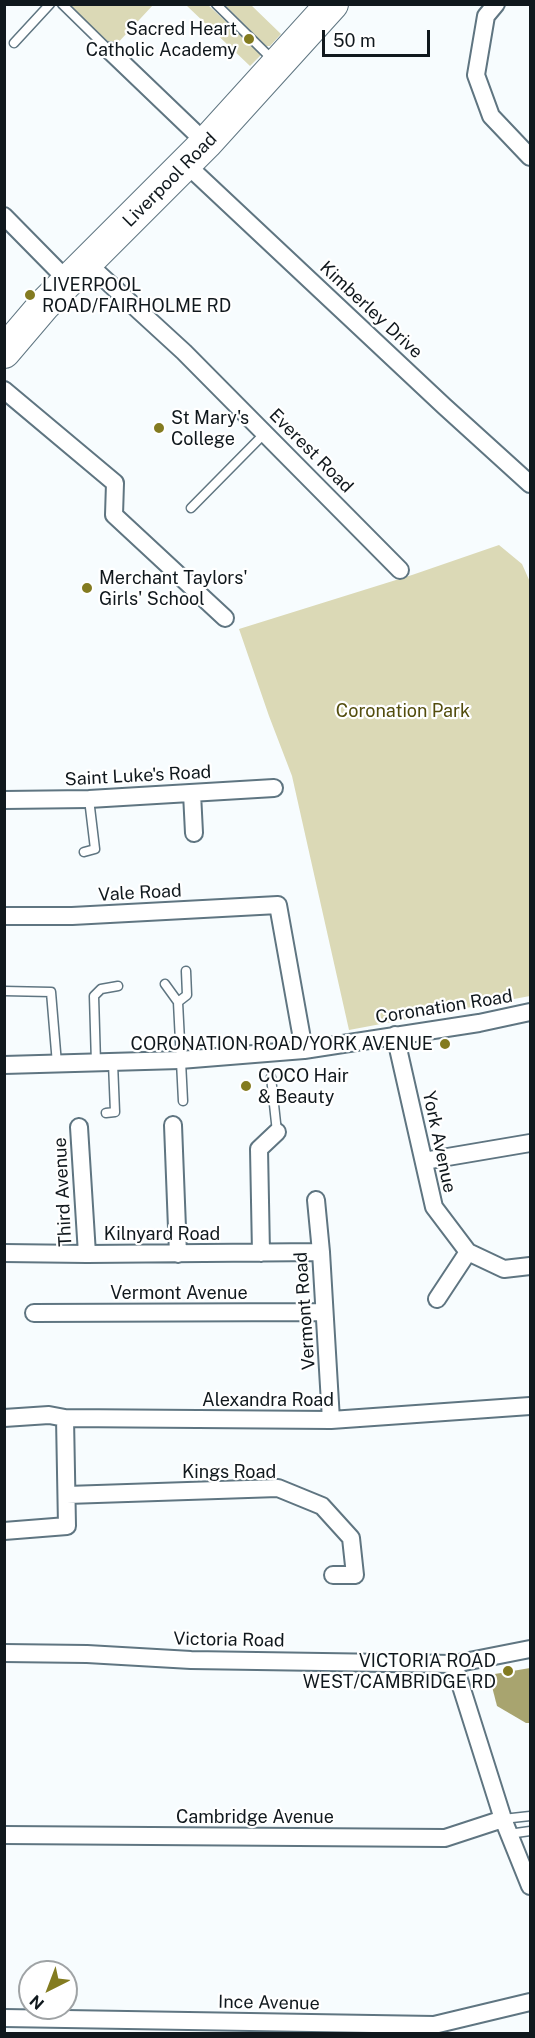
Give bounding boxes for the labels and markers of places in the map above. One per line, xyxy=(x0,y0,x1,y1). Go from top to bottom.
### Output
place label: Sacred Heart Catholic Academy xyxy=(86,18,237,60)
marker: Sacred Heart Catholic Academy xyxy=(242,32,256,46)
place label: LIVERPOOL ROAD/FAIRHOLME RD xyxy=(42,274,231,316)
marker: LIVERPOOL ROAD/FAIRHOLME RD xyxy=(23,288,37,302)
place label: St Mary's College xyxy=(171,407,249,450)
marker: St Mary's College xyxy=(152,421,166,435)
place label: Merchant Taylors' Girls' School xyxy=(99,567,248,610)
marker: Merchant Taylors' Girls' School xyxy=(80,581,94,595)
place label: CORONATION ROAD/YORK AVENUE xyxy=(130,1033,433,1055)
marker: CORONATION ROAD/YORK AVENUE xyxy=(438,1037,452,1051)
place label: COCO Hair & Beauty xyxy=(258,1065,349,1108)
marker: COCO Hair & Beauty xyxy=(239,1079,253,1093)
place label: VICTORIA ROAD WEST/CAMBRIDGE RD xyxy=(303,1650,496,1692)
marker: VICTORIA ROAD WEST/CAMBRIDGE RD xyxy=(501,1664,515,1678)

